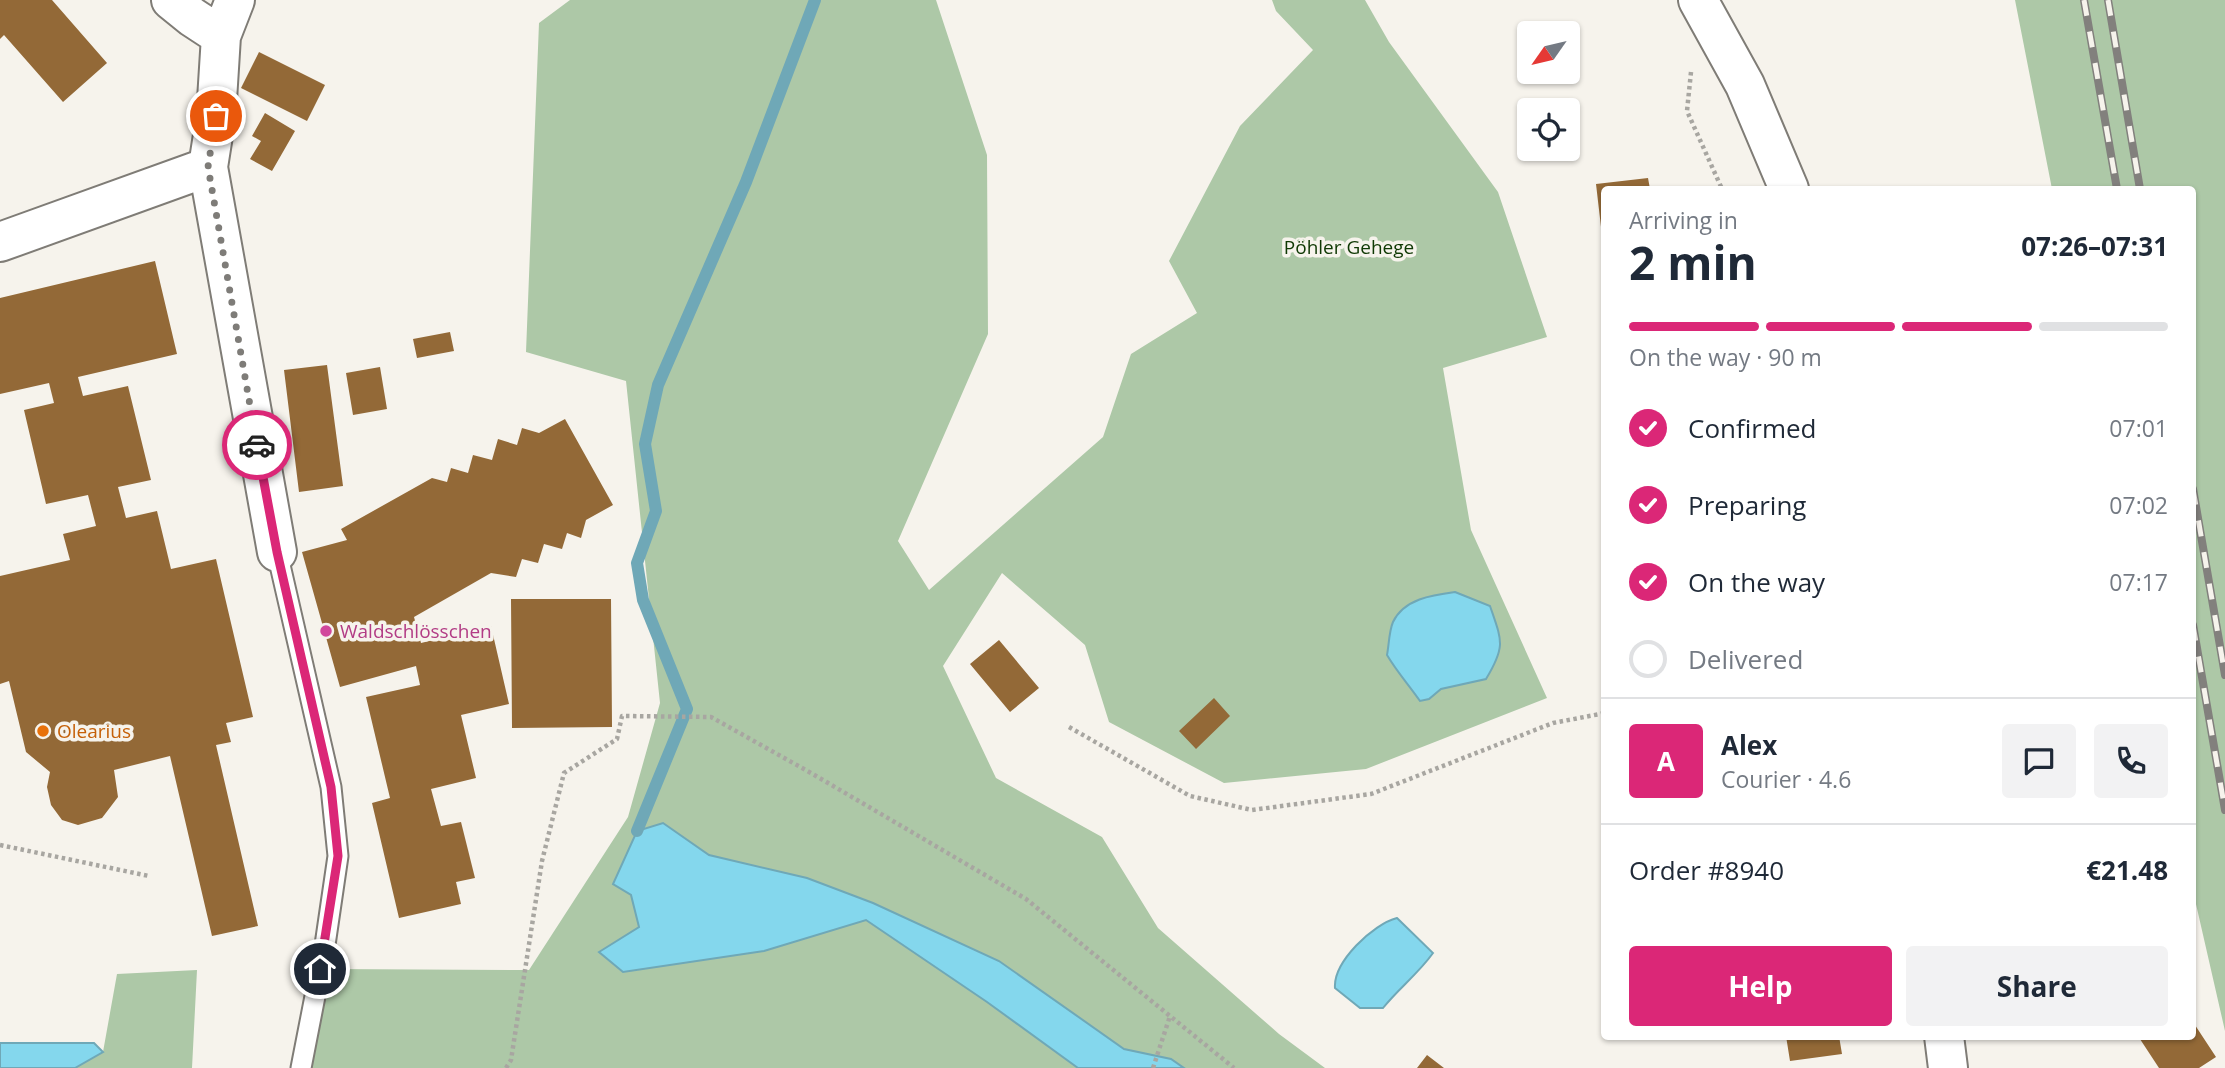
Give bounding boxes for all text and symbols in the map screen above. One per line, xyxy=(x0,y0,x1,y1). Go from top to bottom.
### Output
north arrow xyxy=(1517,21,1580,84)
map controls xyxy=(1517,21,1580,161)
pin xyxy=(186,86,246,146)
icon: bag xyxy=(197,97,235,135)
button: locate xyxy=(1517,98,1580,161)
text: Arriving in xyxy=(1629,204,1738,236)
text: 07:26–07:31 xyxy=(2021,228,2168,264)
text: 2 min xyxy=(1629,231,1757,293)
park label: Pöhler Gehege xyxy=(1284,234,1414,260)
text: On the way · 90 m xyxy=(1629,341,1822,373)
icon: check xyxy=(1629,409,1667,447)
courier xyxy=(222,410,292,480)
text: Confirmed xyxy=(1688,410,1816,446)
text: 07:01 xyxy=(2109,412,2168,444)
icon: car xyxy=(238,426,276,464)
icon: check xyxy=(1629,486,1667,524)
text: Preparing xyxy=(1688,487,1806,523)
text: 07:02 xyxy=(2109,489,2168,521)
icon: check xyxy=(1629,563,1667,601)
text: On the way xyxy=(1688,564,1825,600)
text: 07:17 xyxy=(2109,566,2168,598)
place label: Waldschlösschen xyxy=(340,618,492,644)
marker: Waldschlösschen xyxy=(318,623,334,639)
text: Delivered xyxy=(1688,641,1803,677)
place label: Olearius xyxy=(57,718,131,744)
marker: Olearius xyxy=(35,723,51,739)
button: chat xyxy=(2002,724,2076,798)
button: phone xyxy=(2094,724,2168,798)
text: Alex xyxy=(1721,727,1777,763)
text: A xyxy=(1657,743,1675,779)
text: Courier · 4.6 xyxy=(1721,763,1851,795)
text: Order #8940 xyxy=(1629,852,1784,888)
text: €21.48 xyxy=(2086,852,2168,888)
pin xyxy=(290,939,350,999)
button: Help xyxy=(1629,946,1892,1026)
button: Share xyxy=(1906,946,2168,1026)
icon: home xyxy=(301,950,339,988)

